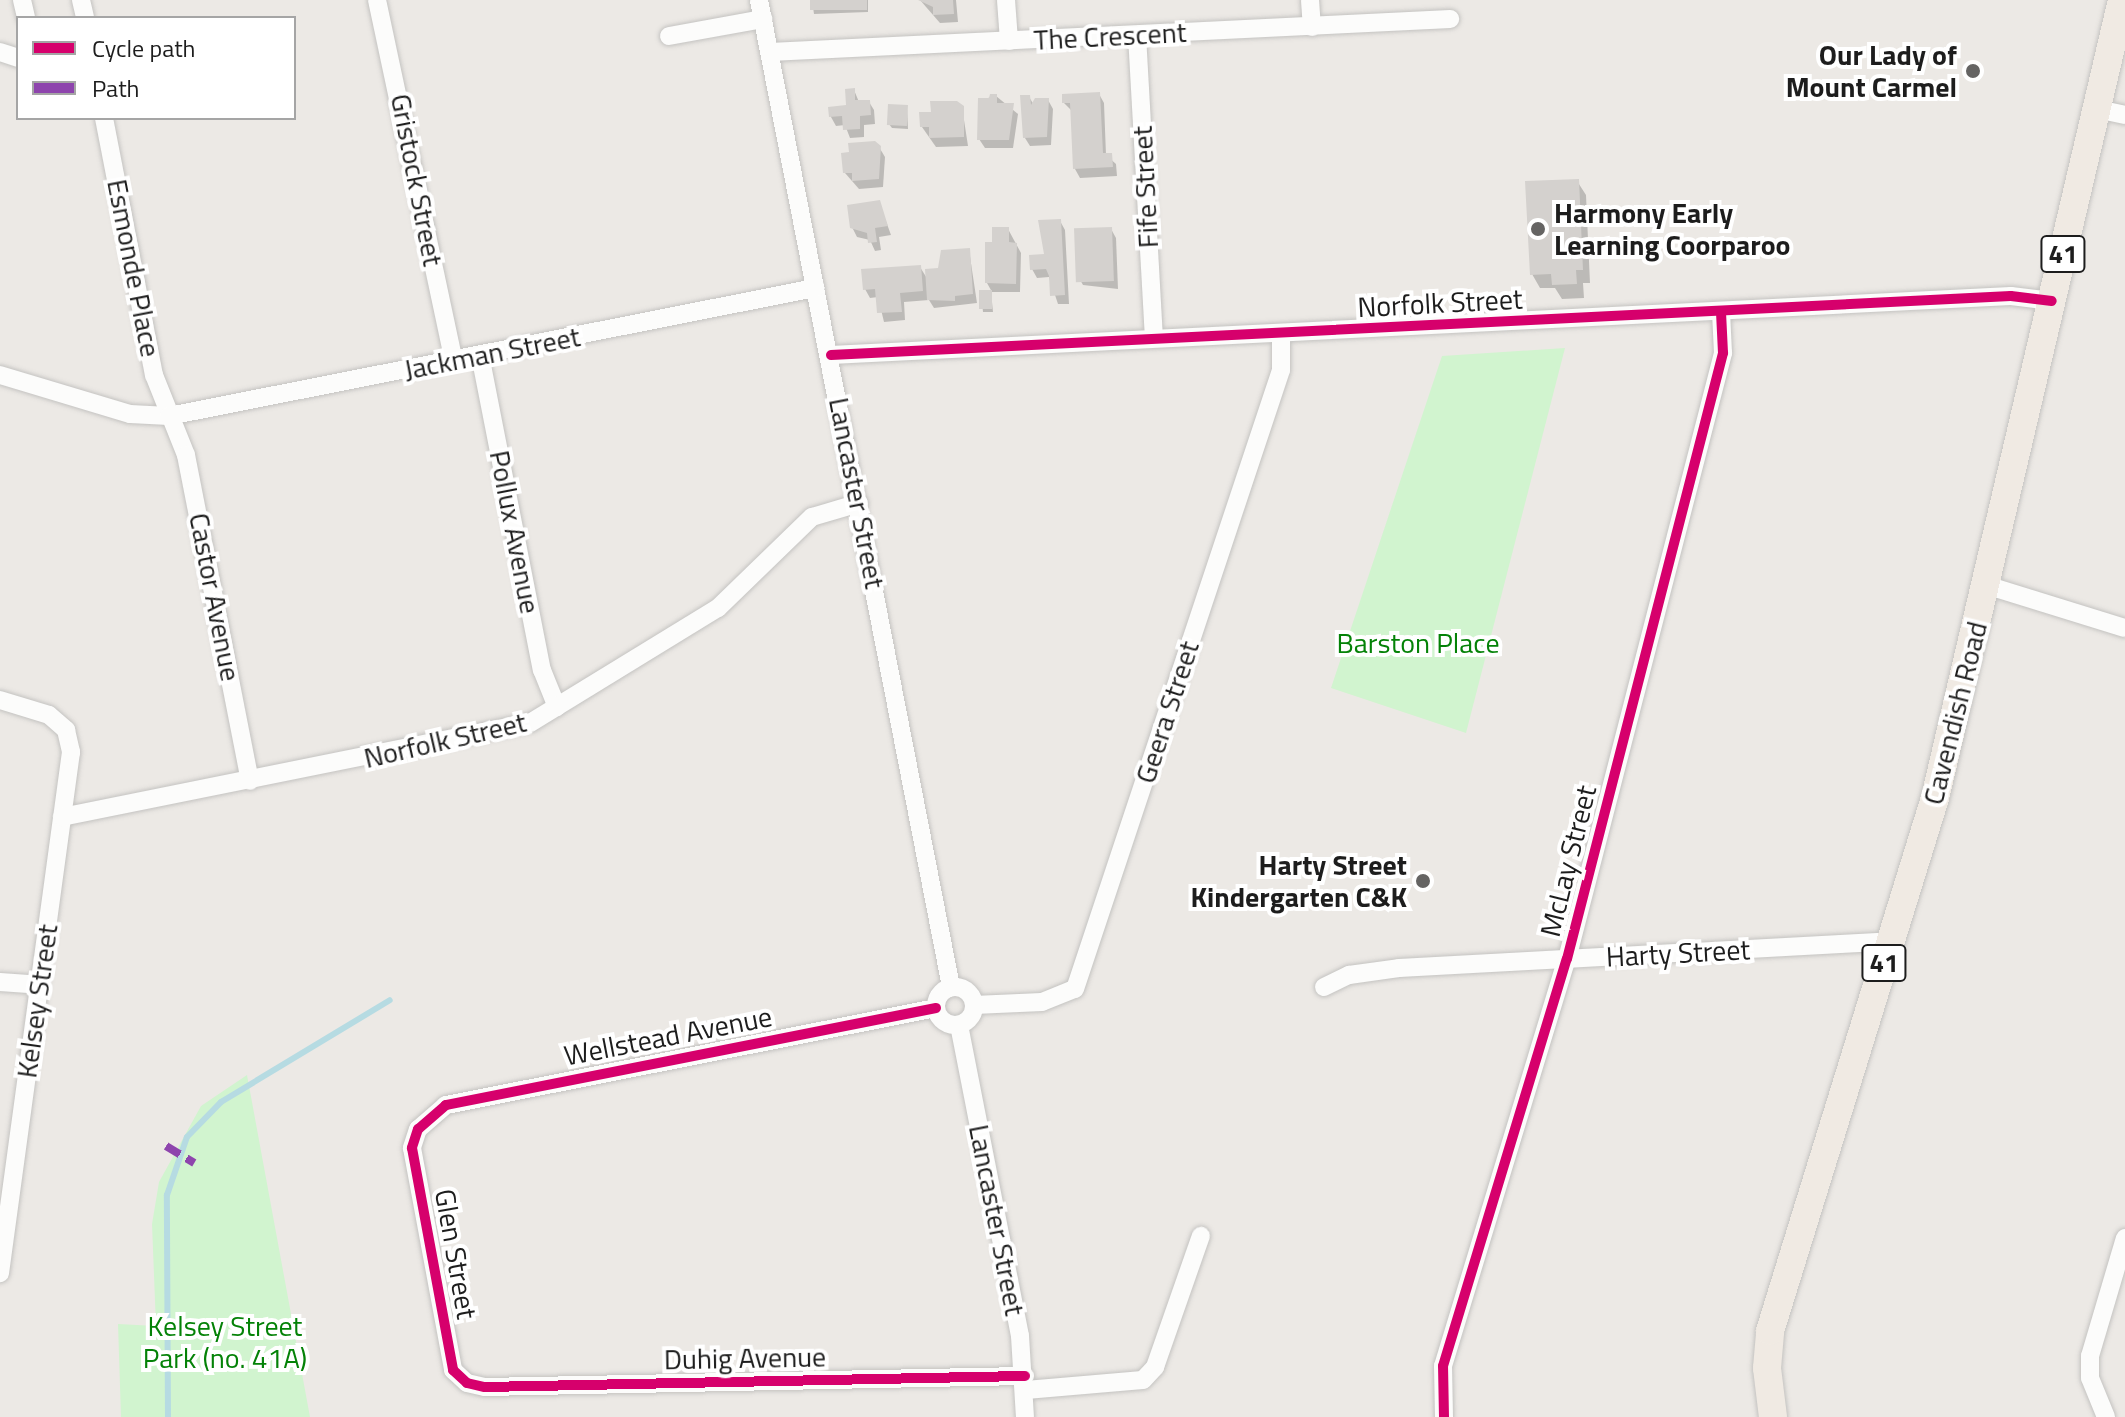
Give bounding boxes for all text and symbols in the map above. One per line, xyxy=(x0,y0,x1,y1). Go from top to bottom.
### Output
street label: The Crescent xyxy=(1033,15,1187,57)
legend xyxy=(16,16,296,120)
text: Cycle path xyxy=(92,30,195,66)
place label: Our Lady of Mount Carmel xyxy=(1786,38,1957,104)
marker: Our Lady of Mount Carmel xyxy=(1964,62,1982,80)
text: Path xyxy=(92,70,139,106)
street label: Gristock Street xyxy=(384,91,450,269)
street label: Fife Street xyxy=(1125,125,1165,249)
street label: Esmonde Place xyxy=(100,176,168,360)
place label: Harmony Early Learning Coorparoo xyxy=(1554,196,1790,262)
marker: Harmony Early Learning Coorparoo xyxy=(1529,220,1547,238)
road number: 41 xyxy=(2039,232,2087,276)
street label: Norfolk Street xyxy=(1357,282,1523,324)
street label: Jackman Street xyxy=(401,319,583,387)
street label: Lancaster Street xyxy=(822,395,892,591)
street label: Pollux Avenue xyxy=(483,448,547,616)
street label: Castor Avenue xyxy=(182,510,248,684)
street label: Cavendish Road xyxy=(1916,618,1994,808)
park label: Barston Place xyxy=(1336,626,1500,660)
street label: Geera Street xyxy=(1128,637,1206,787)
street label: Norfolk Street xyxy=(361,705,529,775)
street label: McLay Street xyxy=(1533,782,1603,940)
place label: Harty Street Kindergarten C&K xyxy=(1190,848,1407,914)
marker: Harty Street Kindergarten C&K xyxy=(1414,872,1432,890)
street label: Kelsey Street xyxy=(10,922,64,1080)
street label: Harty Street xyxy=(1605,932,1751,974)
road number: 41 xyxy=(1860,941,1908,985)
street label: Wellstead Avenue xyxy=(561,999,775,1073)
street label: Lancaster Street xyxy=(962,1122,1032,1318)
street label: Glen Street xyxy=(428,1186,484,1322)
park label: Kelsey Street Park (no. 41A) xyxy=(143,1309,307,1375)
street label: Duhig Avenue xyxy=(664,1340,826,1376)

